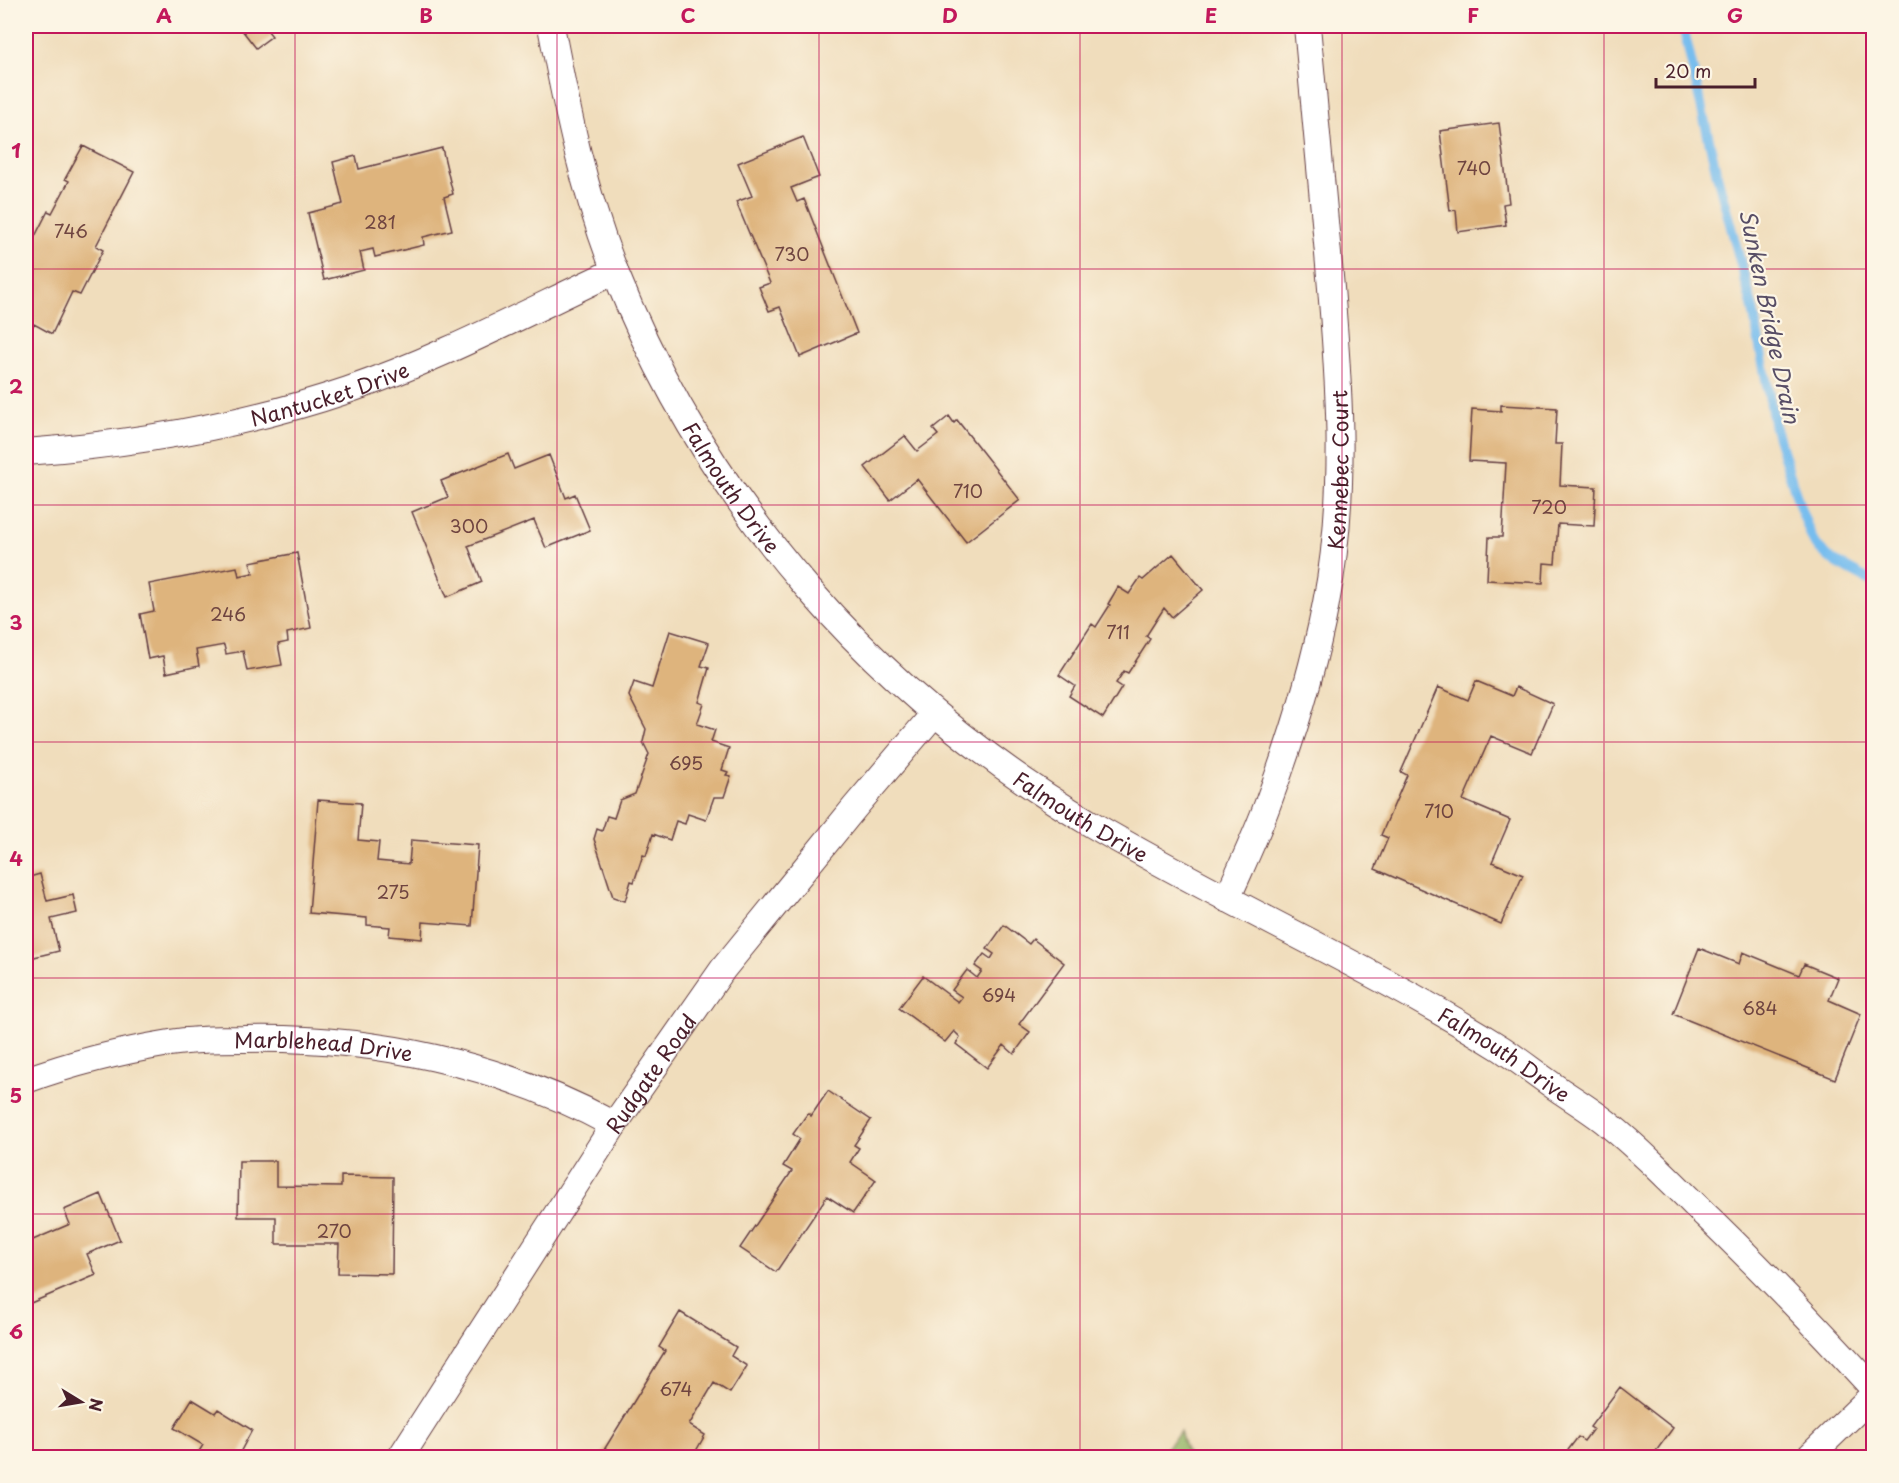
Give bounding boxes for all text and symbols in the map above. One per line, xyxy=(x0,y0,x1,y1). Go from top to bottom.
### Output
text: A xyxy=(156,0,172,30)
text: B xyxy=(419,0,433,30)
text: C xyxy=(680,0,696,30)
text: D xyxy=(942,0,958,30)
text: E xyxy=(1205,0,1217,30)
text: F xyxy=(1467,0,1479,30)
text: G xyxy=(1727,0,1743,30)
scale bar xyxy=(1656,51,1755,89)
text: 20 m xyxy=(1665,57,1711,84)
text: 1 xyxy=(11,135,21,165)
house number: 740 xyxy=(1457,154,1491,181)
water label: Sunken Bridge Drain xyxy=(1732,206,1810,428)
house number: 281 xyxy=(364,208,396,235)
house number: 746 xyxy=(54,217,88,244)
house number: 730 xyxy=(775,240,809,267)
street label: Nantucket Drive xyxy=(247,353,414,434)
text: 2 xyxy=(9,371,23,401)
street label: Kennebec Court xyxy=(1318,389,1356,551)
street label: Falmouth Drive xyxy=(676,415,788,560)
house number: 710 xyxy=(953,477,983,504)
house number: 720 xyxy=(1531,493,1567,520)
house number: 300 xyxy=(450,512,488,539)
house number: 246 xyxy=(210,600,246,627)
text: 3 xyxy=(9,607,23,637)
house number: 711 xyxy=(1106,618,1130,645)
house number: 695 xyxy=(669,749,703,776)
street label: Falmouth Drive xyxy=(1007,762,1154,870)
house number: 710 xyxy=(1424,797,1454,824)
text: 4 xyxy=(9,843,23,873)
house number: 275 xyxy=(376,878,410,905)
house number: 694 xyxy=(982,981,1016,1008)
house number: 684 xyxy=(1742,994,1778,1021)
street label: Falmouth Drive xyxy=(1432,998,1577,1109)
street label: Rudgate Road xyxy=(597,1007,703,1140)
street label: Marblehead Drive xyxy=(234,1023,416,1069)
text: 5 xyxy=(10,1080,22,1110)
house number: 270 xyxy=(316,1217,352,1244)
text: 6 xyxy=(9,1316,23,1346)
north arrow xyxy=(51,1372,111,1432)
house number: 674 xyxy=(659,1375,693,1402)
text: N xyxy=(84,1397,110,1414)

